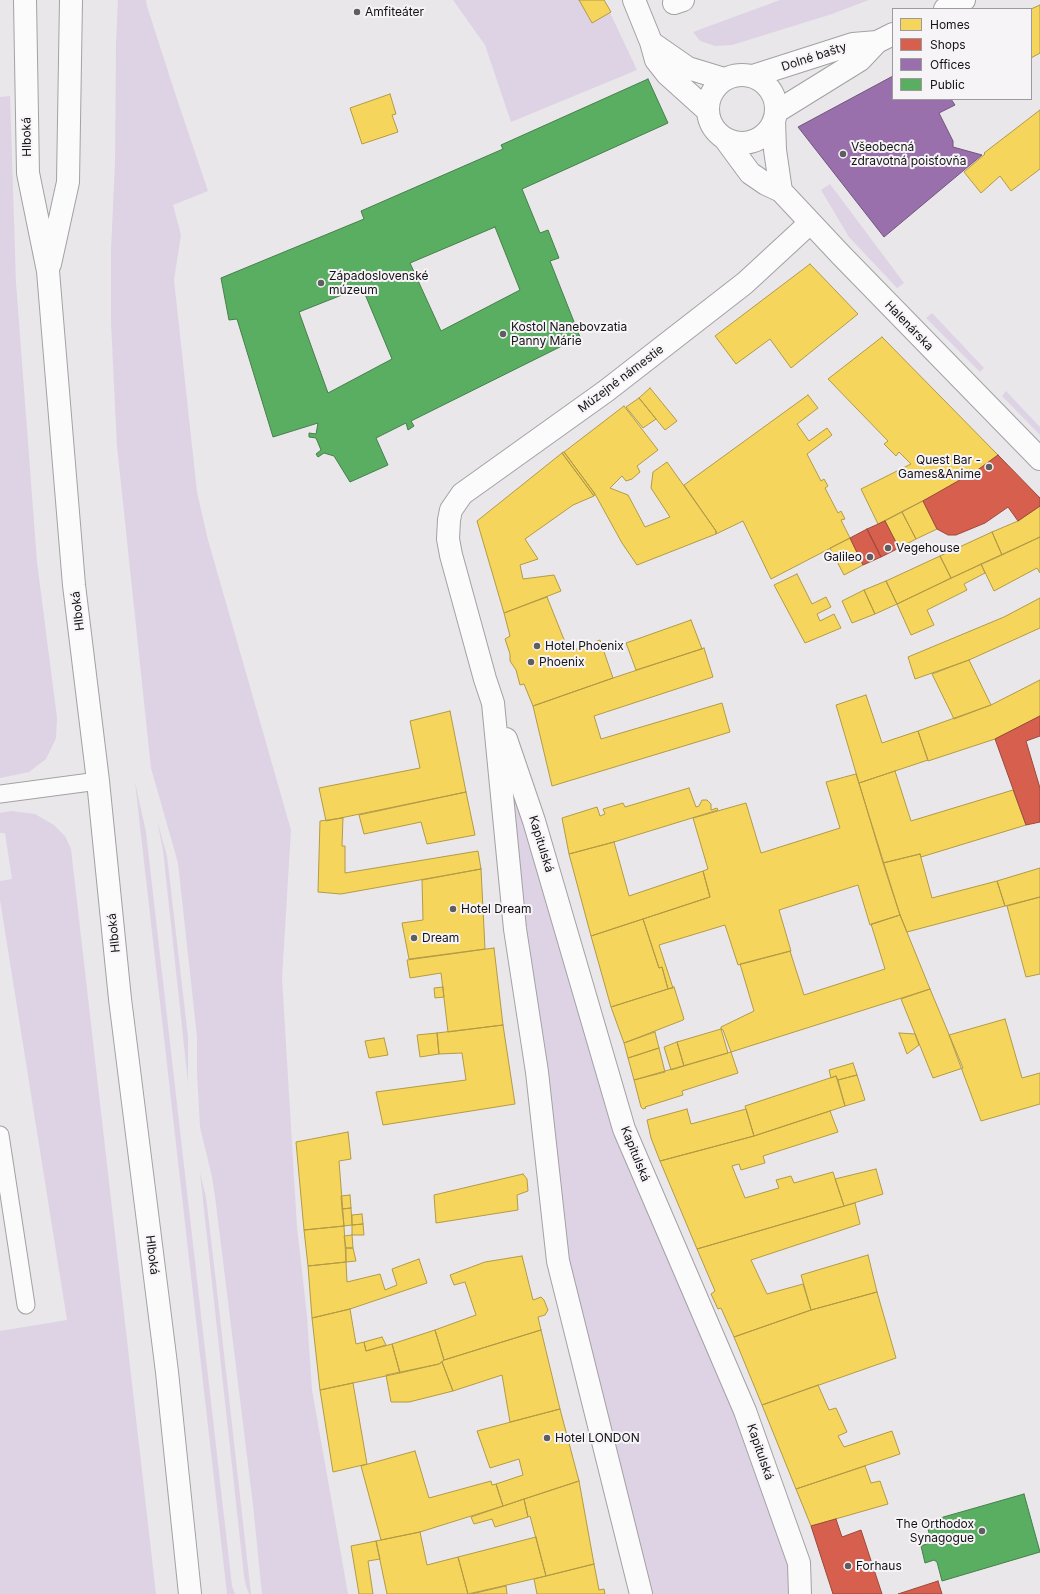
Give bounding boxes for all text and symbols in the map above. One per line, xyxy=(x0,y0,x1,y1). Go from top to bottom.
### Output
place label: Amfiteáter xyxy=(365,5,424,19)
marker: Amfiteáter xyxy=(352,7,362,17)
legend xyxy=(892,8,1032,100)
text: Homes xyxy=(930,17,970,32)
text: Shops xyxy=(930,37,966,52)
street label: Dolné bašty xyxy=(780,40,848,74)
text: Offices xyxy=(930,57,971,72)
text: Public xyxy=(930,77,965,92)
street label: Hlboká xyxy=(19,117,35,157)
place label: Všeobecná zdravotná poisťovňa xyxy=(851,140,966,168)
marker: Všeobecná zdravotná poisťovňa xyxy=(838,149,848,159)
place label: Západoslovenské múzeum xyxy=(329,269,428,297)
marker: Západoslovenské múzeum xyxy=(316,278,326,288)
street label: Halenárska xyxy=(882,298,936,354)
place label: Kostol Nanebovzatia Panny Márie xyxy=(511,320,627,348)
marker: Kostol Nanebovzatia Panny Márie xyxy=(498,329,508,339)
street label: Múzejné námestie xyxy=(575,342,667,416)
place label: Quest Bar - Games&Anime xyxy=(898,453,981,481)
marker: Quest Bar - Games&Anime xyxy=(984,462,994,472)
place label: Vegehouse xyxy=(896,541,960,555)
marker: Vegehouse xyxy=(883,543,893,553)
place label: Galileo xyxy=(823,550,862,564)
marker: Galileo xyxy=(865,552,875,562)
street label: Hlboká xyxy=(68,590,88,632)
place label: Hotel Phoenix xyxy=(545,639,624,653)
marker: Hotel Phoenix xyxy=(532,641,542,651)
place label: Phoenix xyxy=(539,655,584,669)
marker: Phoenix xyxy=(526,657,536,667)
street label: Kapitulská xyxy=(526,814,556,874)
place label: Hotel Dream xyxy=(461,902,532,916)
marker: Hotel Dream xyxy=(448,904,458,914)
street label: Hlboká xyxy=(105,913,123,953)
place label: Dream xyxy=(422,931,459,945)
marker: Dream xyxy=(409,933,419,943)
street label: Kapitulská xyxy=(617,1124,653,1184)
street label: Hlboká xyxy=(142,1234,162,1276)
street label: Kapitulská xyxy=(744,1422,776,1482)
place label: Hotel LONDON xyxy=(555,1431,640,1445)
marker: Hotel LONDON xyxy=(542,1433,552,1443)
place label: The Orthodox Synagogue xyxy=(896,1517,974,1545)
marker: The Orthodox Synagogue xyxy=(977,1526,987,1536)
place label: Forhaus xyxy=(856,1559,902,1573)
marker: Forhaus xyxy=(843,1561,853,1571)

